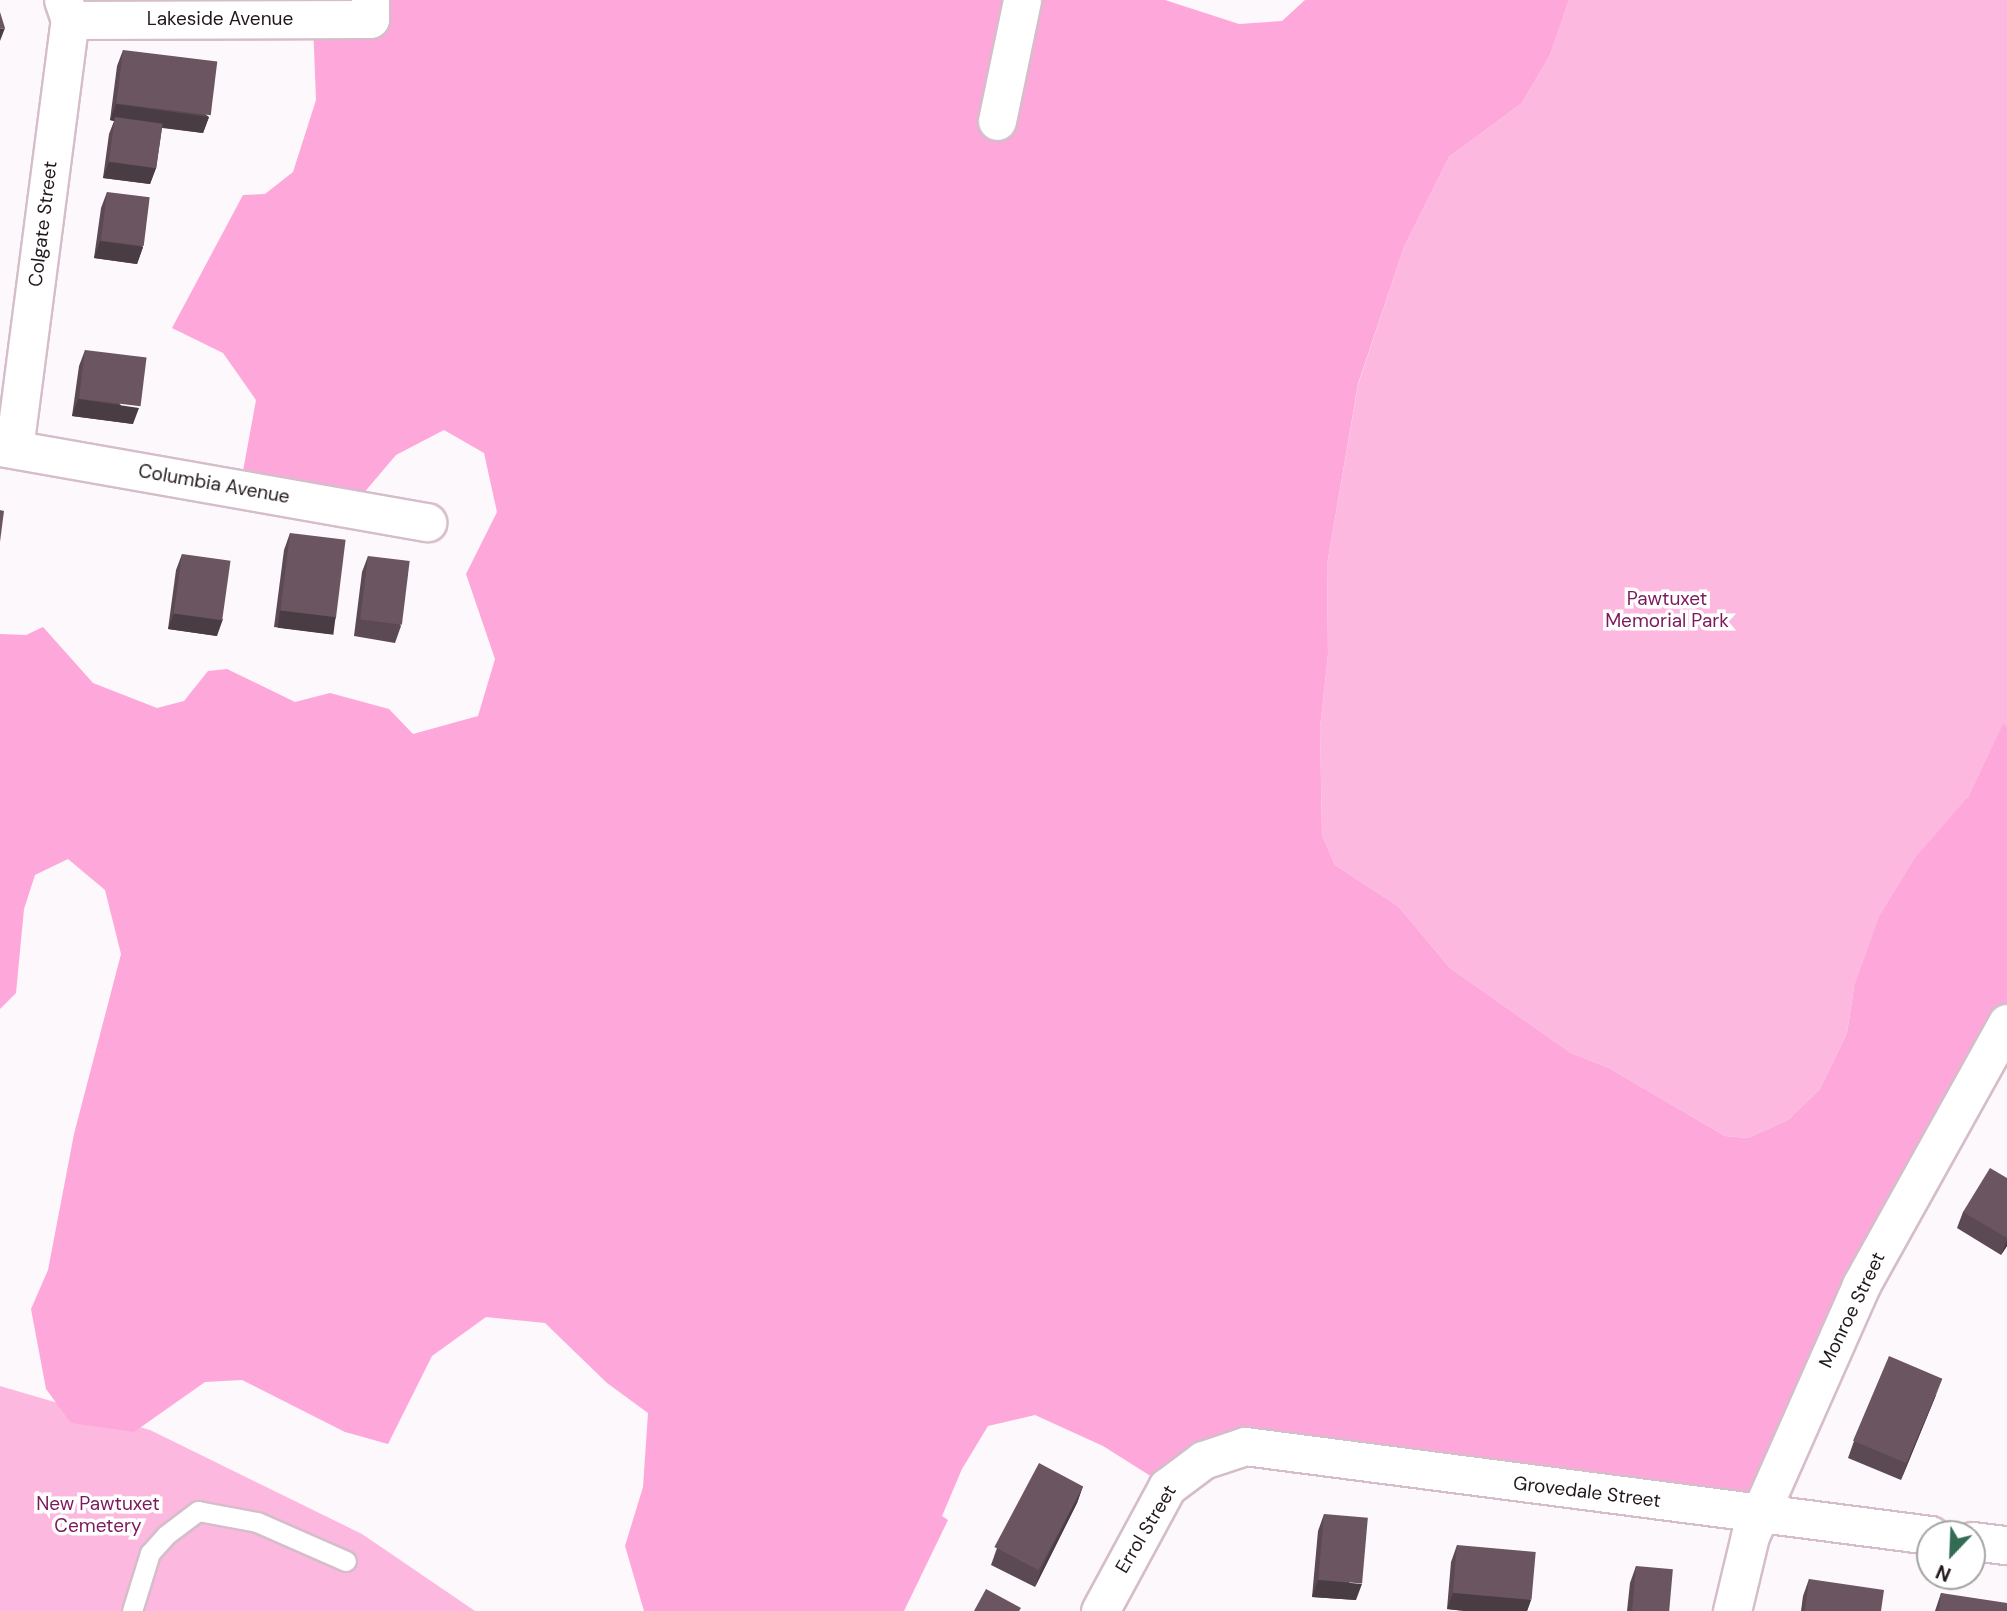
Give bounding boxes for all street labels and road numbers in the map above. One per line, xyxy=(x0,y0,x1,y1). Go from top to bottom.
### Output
street label: Lakeside Avenue xyxy=(147,8,293,30)
street label: Colgate Street xyxy=(24,160,62,288)
street label: Columbia Avenue xyxy=(137,459,291,509)
street label: Monroe Street xyxy=(1814,1248,1890,1372)
street label: Grovedale Street xyxy=(1512,1472,1662,1512)
street label: Errol Street xyxy=(1111,1481,1181,1577)

